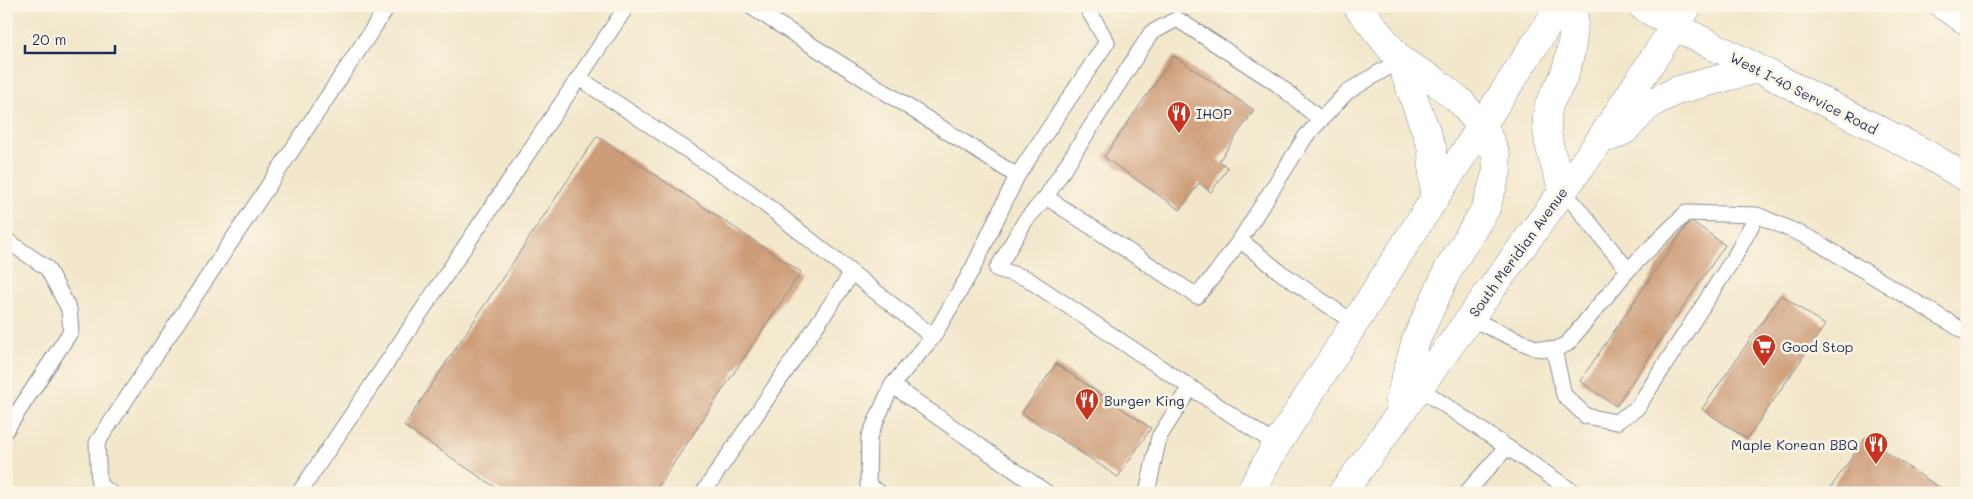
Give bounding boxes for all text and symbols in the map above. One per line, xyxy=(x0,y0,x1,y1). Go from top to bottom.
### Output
scale bar xyxy=(25,22,115,54)
text: 20 m xyxy=(32,29,66,49)
street label: West I-40 Service Road xyxy=(1727,47,1881,139)
restaurant icon: IHOP xyxy=(1166,100,1192,134)
place label: IHOP xyxy=(1196,104,1232,123)
street label: South Meridian Avenue xyxy=(1464,183,1572,321)
supermarket icon: Good Stop xyxy=(1751,333,1777,367)
place label: Good Stop xyxy=(1782,337,1853,356)
restaurant icon: Burger King xyxy=(1074,387,1100,421)
place label: Burger King xyxy=(1104,391,1184,410)
restaurant icon: Maple Korean BBQ xyxy=(1863,431,1889,465)
place label: Maple Korean BBQ xyxy=(1731,435,1858,454)

